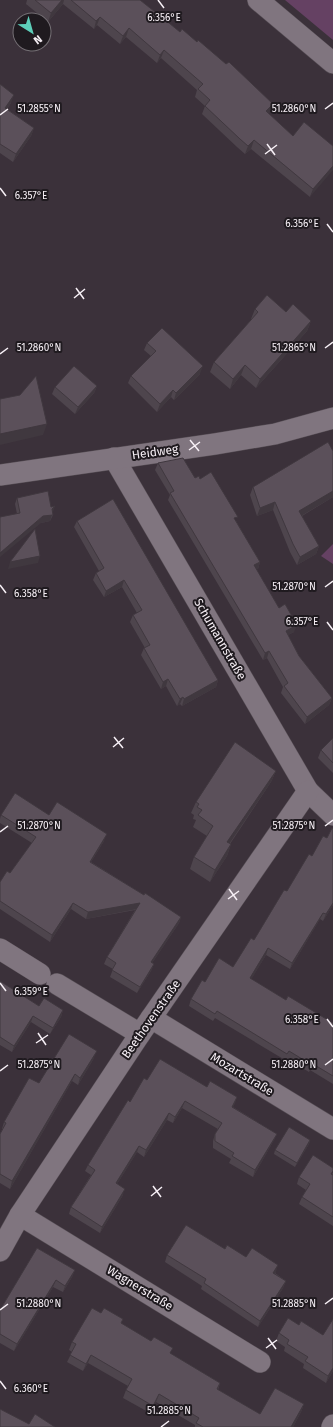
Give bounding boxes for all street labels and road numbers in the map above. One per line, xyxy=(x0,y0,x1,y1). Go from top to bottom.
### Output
street label: Heidweg xyxy=(131,442,180,462)
street label: Schumannstraße xyxy=(191,596,249,682)
street label: Beethovenstraße xyxy=(119,977,183,1061)
street label: Mozartstraße xyxy=(208,1050,276,1098)
street label: Wagnerstraße xyxy=(104,1263,176,1313)

